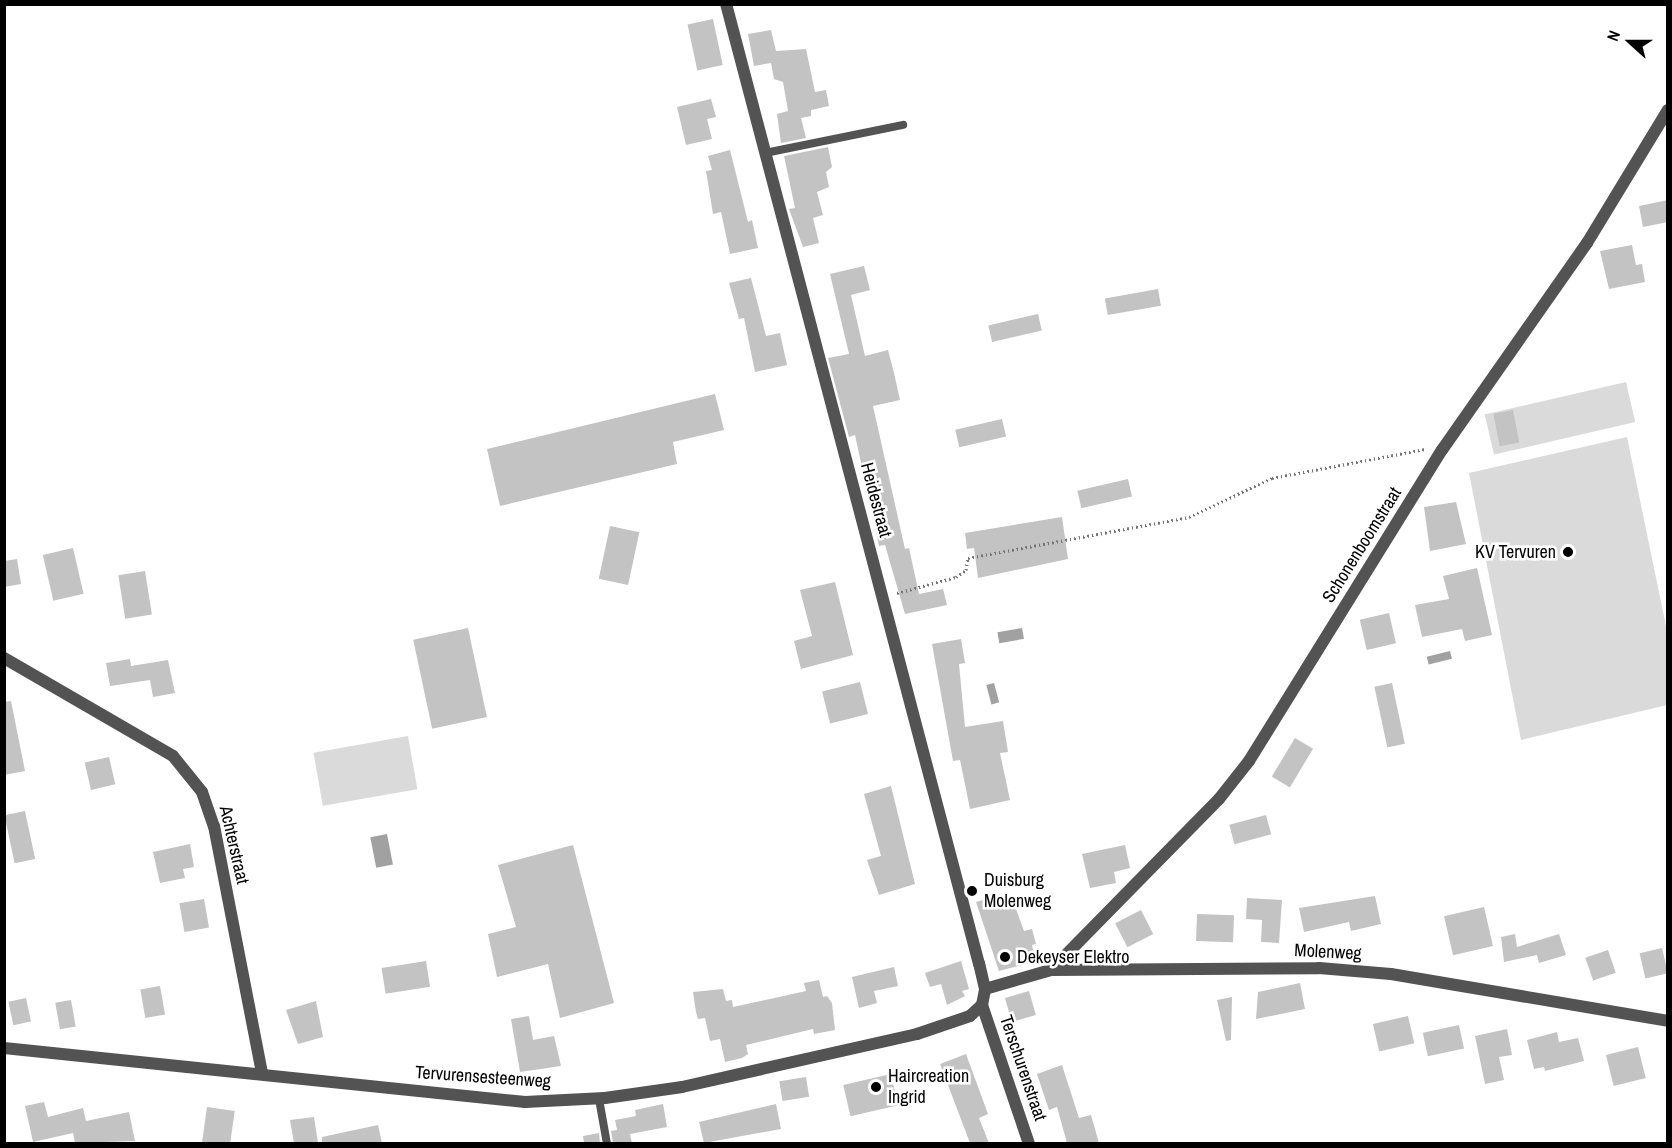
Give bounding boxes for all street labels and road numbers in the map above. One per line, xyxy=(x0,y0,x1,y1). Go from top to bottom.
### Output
street label: Heidestraat xyxy=(856,460,896,540)
street label: Schonenboomstraat xyxy=(1318,483,1406,607)
street label: Achterstraat xyxy=(215,804,253,886)
street label: Molenweg xyxy=(1294,939,1362,965)
street label: Terschurenstraat xyxy=(995,1013,1051,1123)
street label: Tervurensesteenweg xyxy=(414,1061,552,1093)

